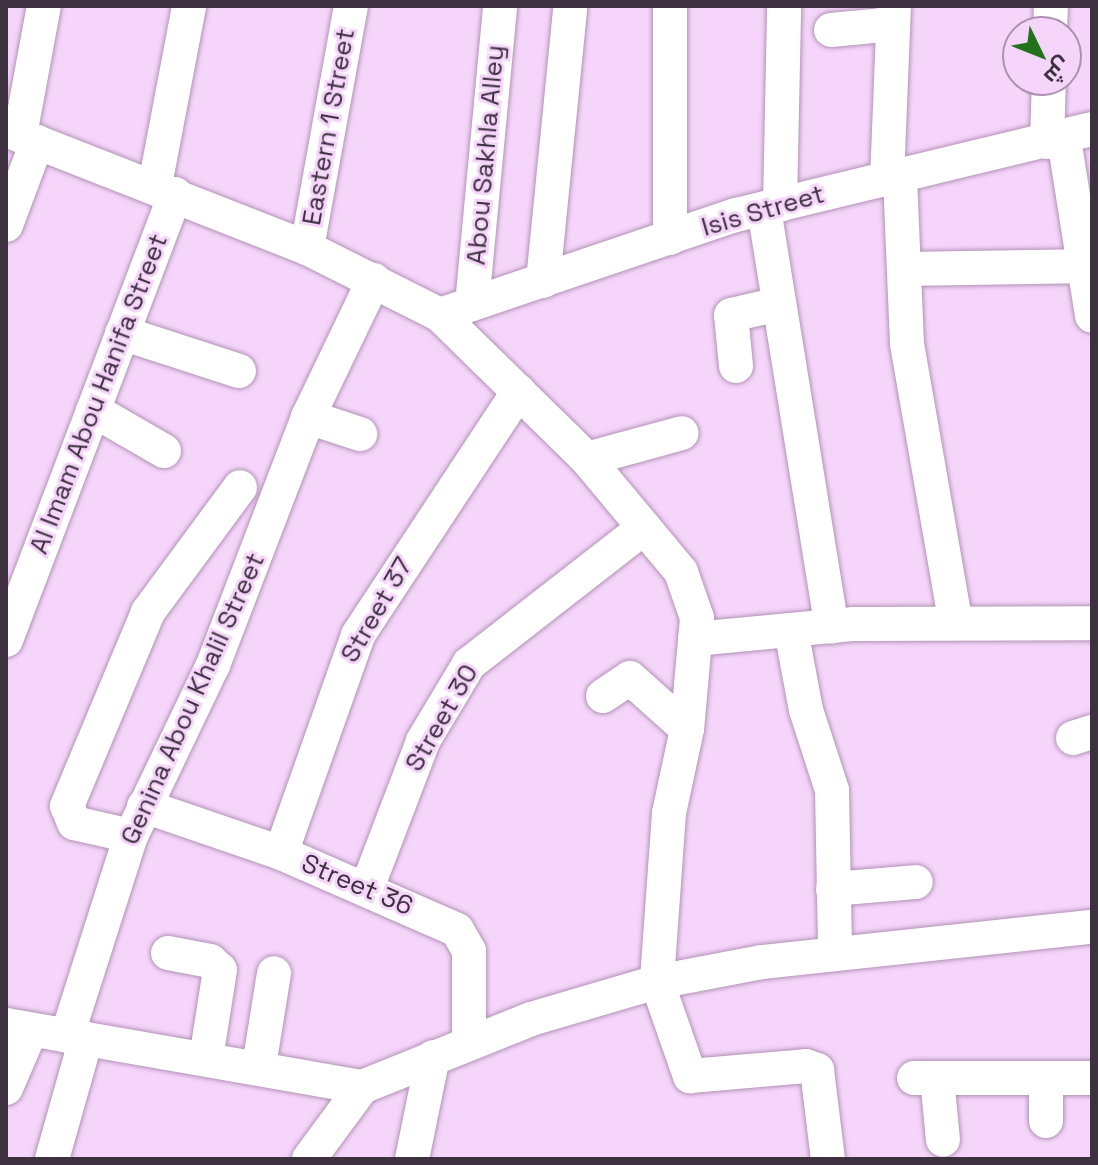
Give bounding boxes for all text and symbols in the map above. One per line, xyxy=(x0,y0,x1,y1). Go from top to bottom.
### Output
north arrow xyxy=(1002,16,1082,96)
street label: Eastern 1 Street xyxy=(296,26,362,228)
street label: Abou Sakhla Alley xyxy=(461,44,511,266)
text: ش xyxy=(1038,51,1078,91)
street label: Isis Street xyxy=(698,179,828,243)
street label: Al Imam Abou Hanifa Street xyxy=(23,229,175,559)
street label: Genina Abou Khalil Street xyxy=(114,548,272,850)
street label: Street 37 xyxy=(334,552,420,668)
street label: Street 30 xyxy=(399,659,485,777)
street label: Street 36 xyxy=(297,848,417,922)

